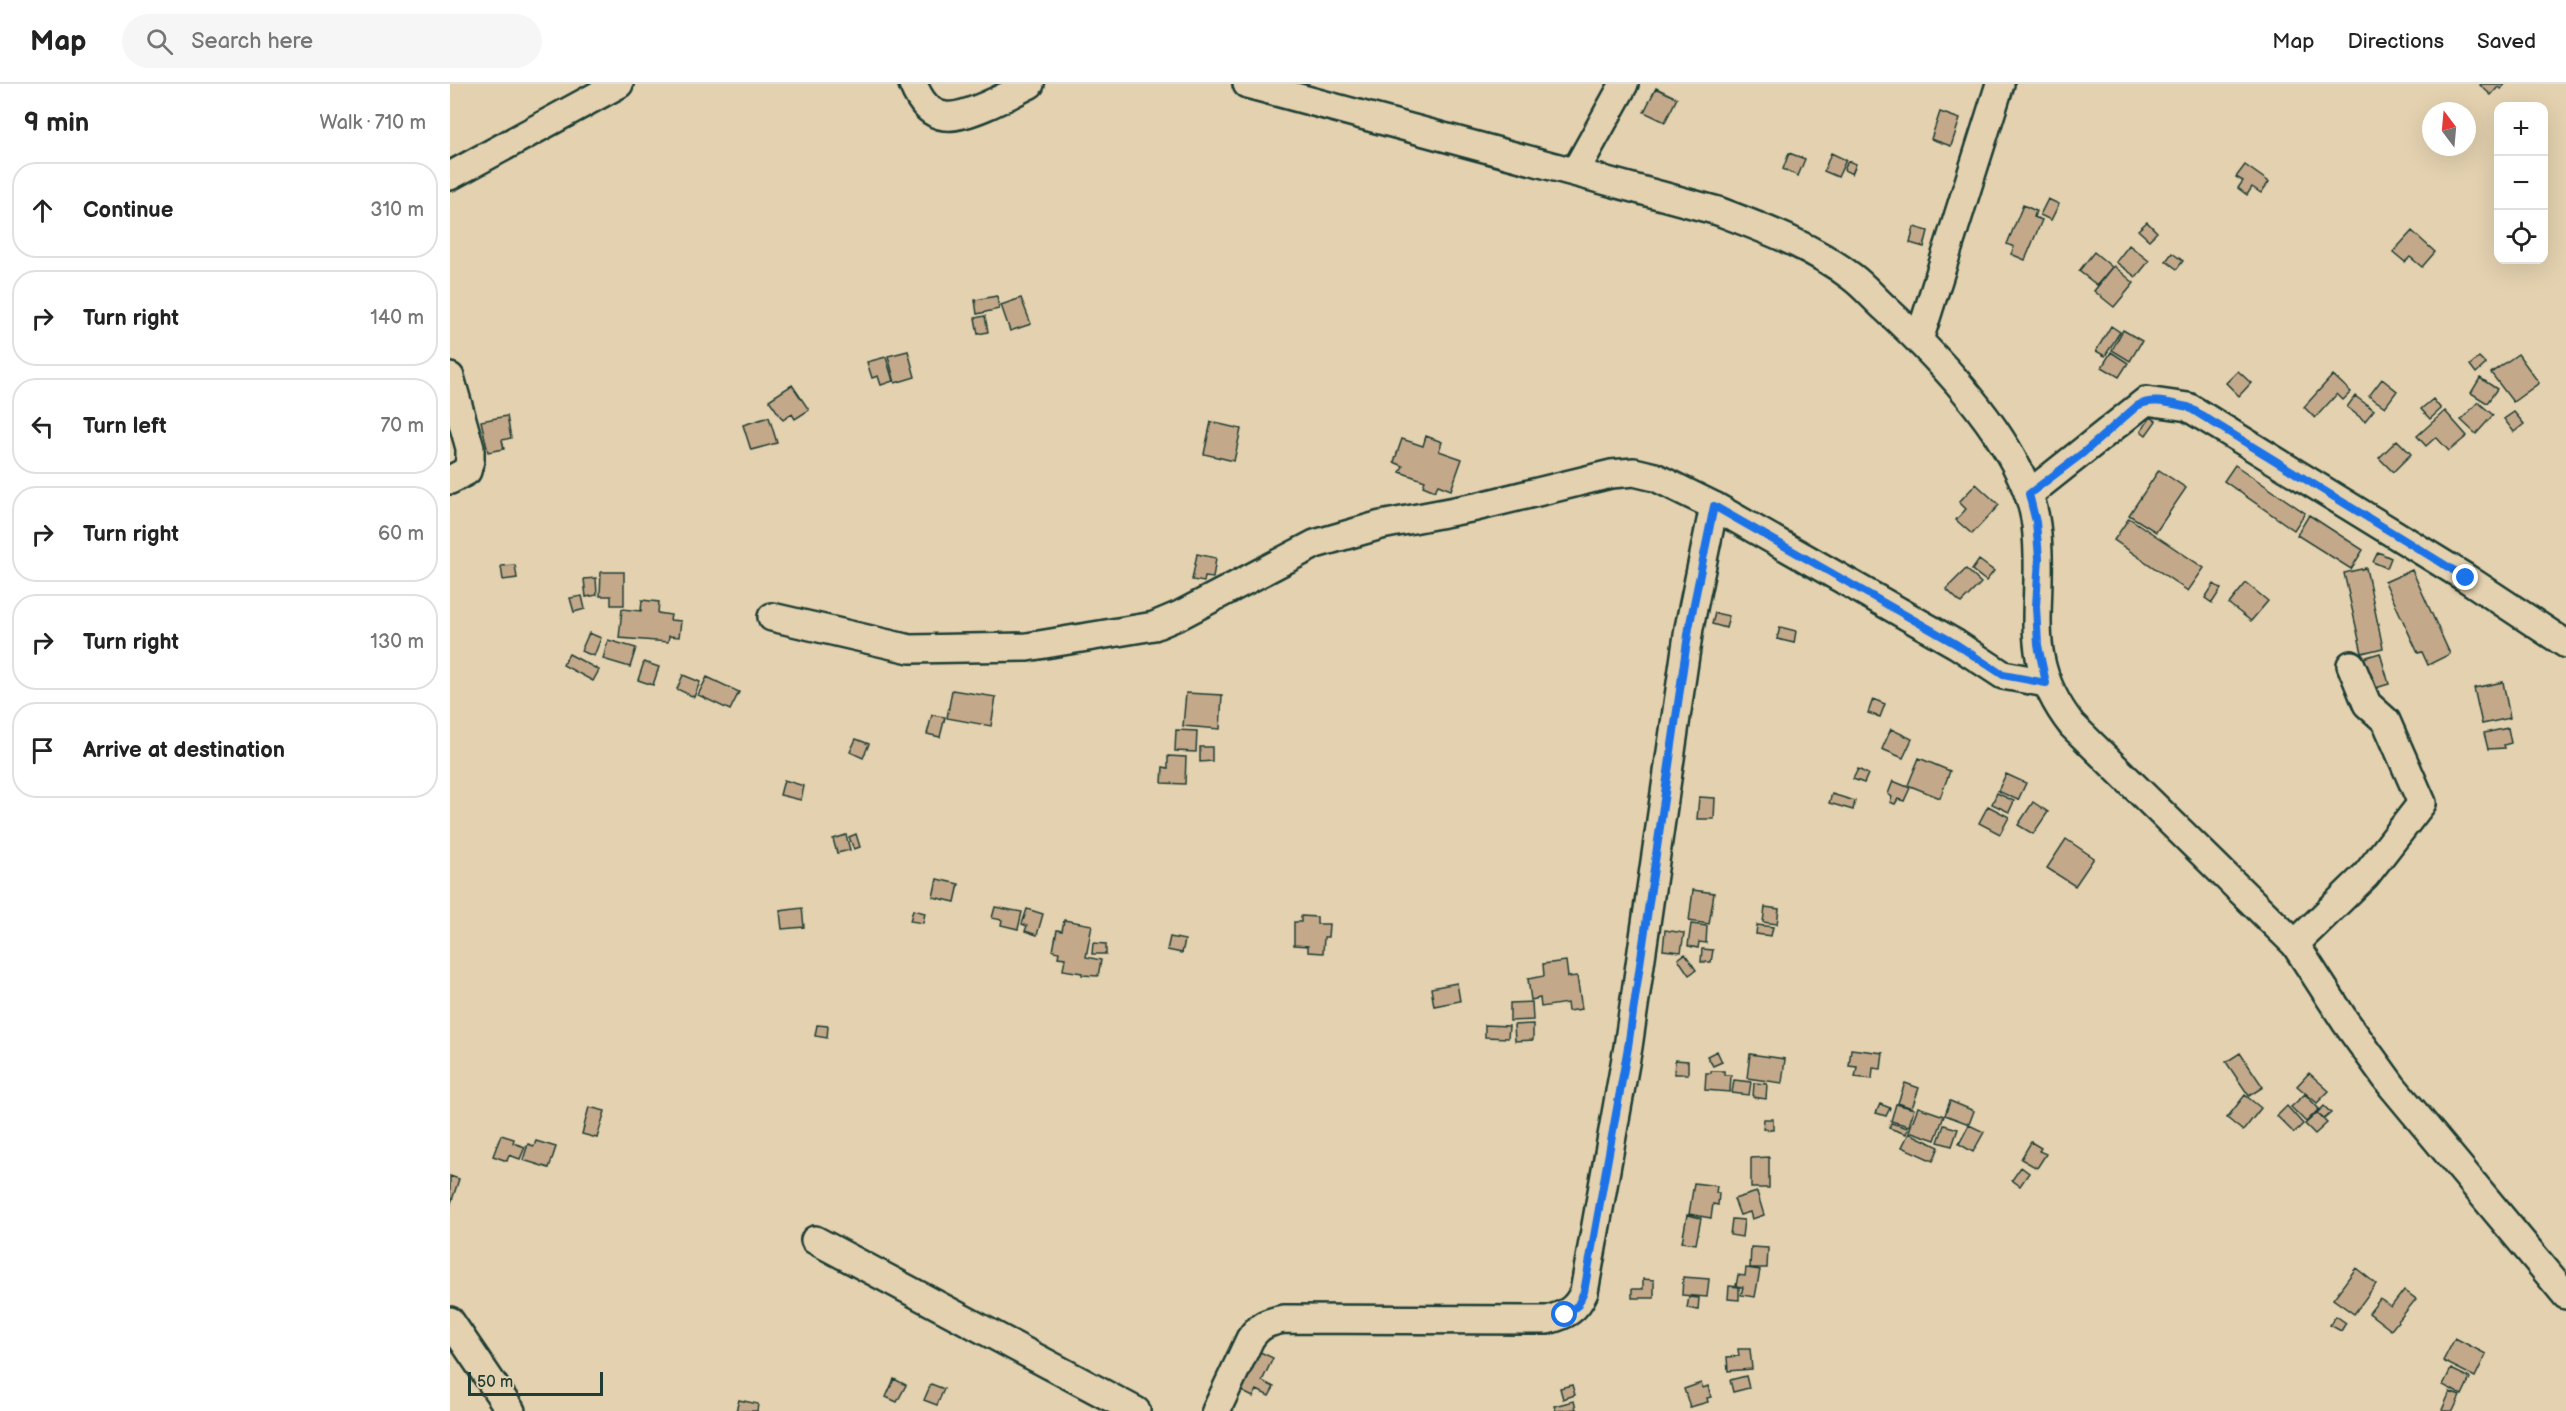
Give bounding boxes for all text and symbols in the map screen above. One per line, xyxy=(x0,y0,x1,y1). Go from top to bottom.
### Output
search box xyxy=(122,14,542,68)
text: Map xyxy=(30,25,86,58)
icon: search xyxy=(143,25,176,58)
text: Search here xyxy=(191,28,313,55)
text: Map xyxy=(2272,29,2315,54)
text: Directions xyxy=(2348,29,2444,54)
text: Saved xyxy=(2477,29,2536,54)
north arrow xyxy=(2422,102,2476,156)
map controls xyxy=(2494,102,2548,264)
button: + xyxy=(2494,102,2548,156)
text: 9 min xyxy=(24,108,89,139)
text: Walk · 710 m xyxy=(320,111,426,135)
button: − xyxy=(2494,156,2548,210)
icon: ahead xyxy=(26,194,59,227)
text: Continue xyxy=(83,197,173,224)
text: 310 m xyxy=(370,198,424,222)
button: locate xyxy=(2494,210,2548,264)
icon: right xyxy=(26,302,59,335)
text: Turn right xyxy=(83,305,179,332)
text: 140 m xyxy=(370,306,424,330)
icon: left xyxy=(26,410,59,443)
text: Turn left xyxy=(83,413,167,440)
text: 70 m xyxy=(380,414,424,438)
icon: right xyxy=(26,518,59,551)
text: Turn right xyxy=(83,521,179,548)
text: 60 m xyxy=(378,522,424,546)
route end xyxy=(2452,564,2478,590)
icon: right xyxy=(26,626,59,659)
text: Turn right xyxy=(83,629,179,656)
text: 130 m xyxy=(370,630,424,654)
icon: arrive xyxy=(26,734,59,767)
text: Arrive at destination xyxy=(83,737,285,764)
route start xyxy=(1551,1301,1577,1327)
scale bar xyxy=(468,1369,603,1396)
text: 50 m xyxy=(477,1373,513,1392)

